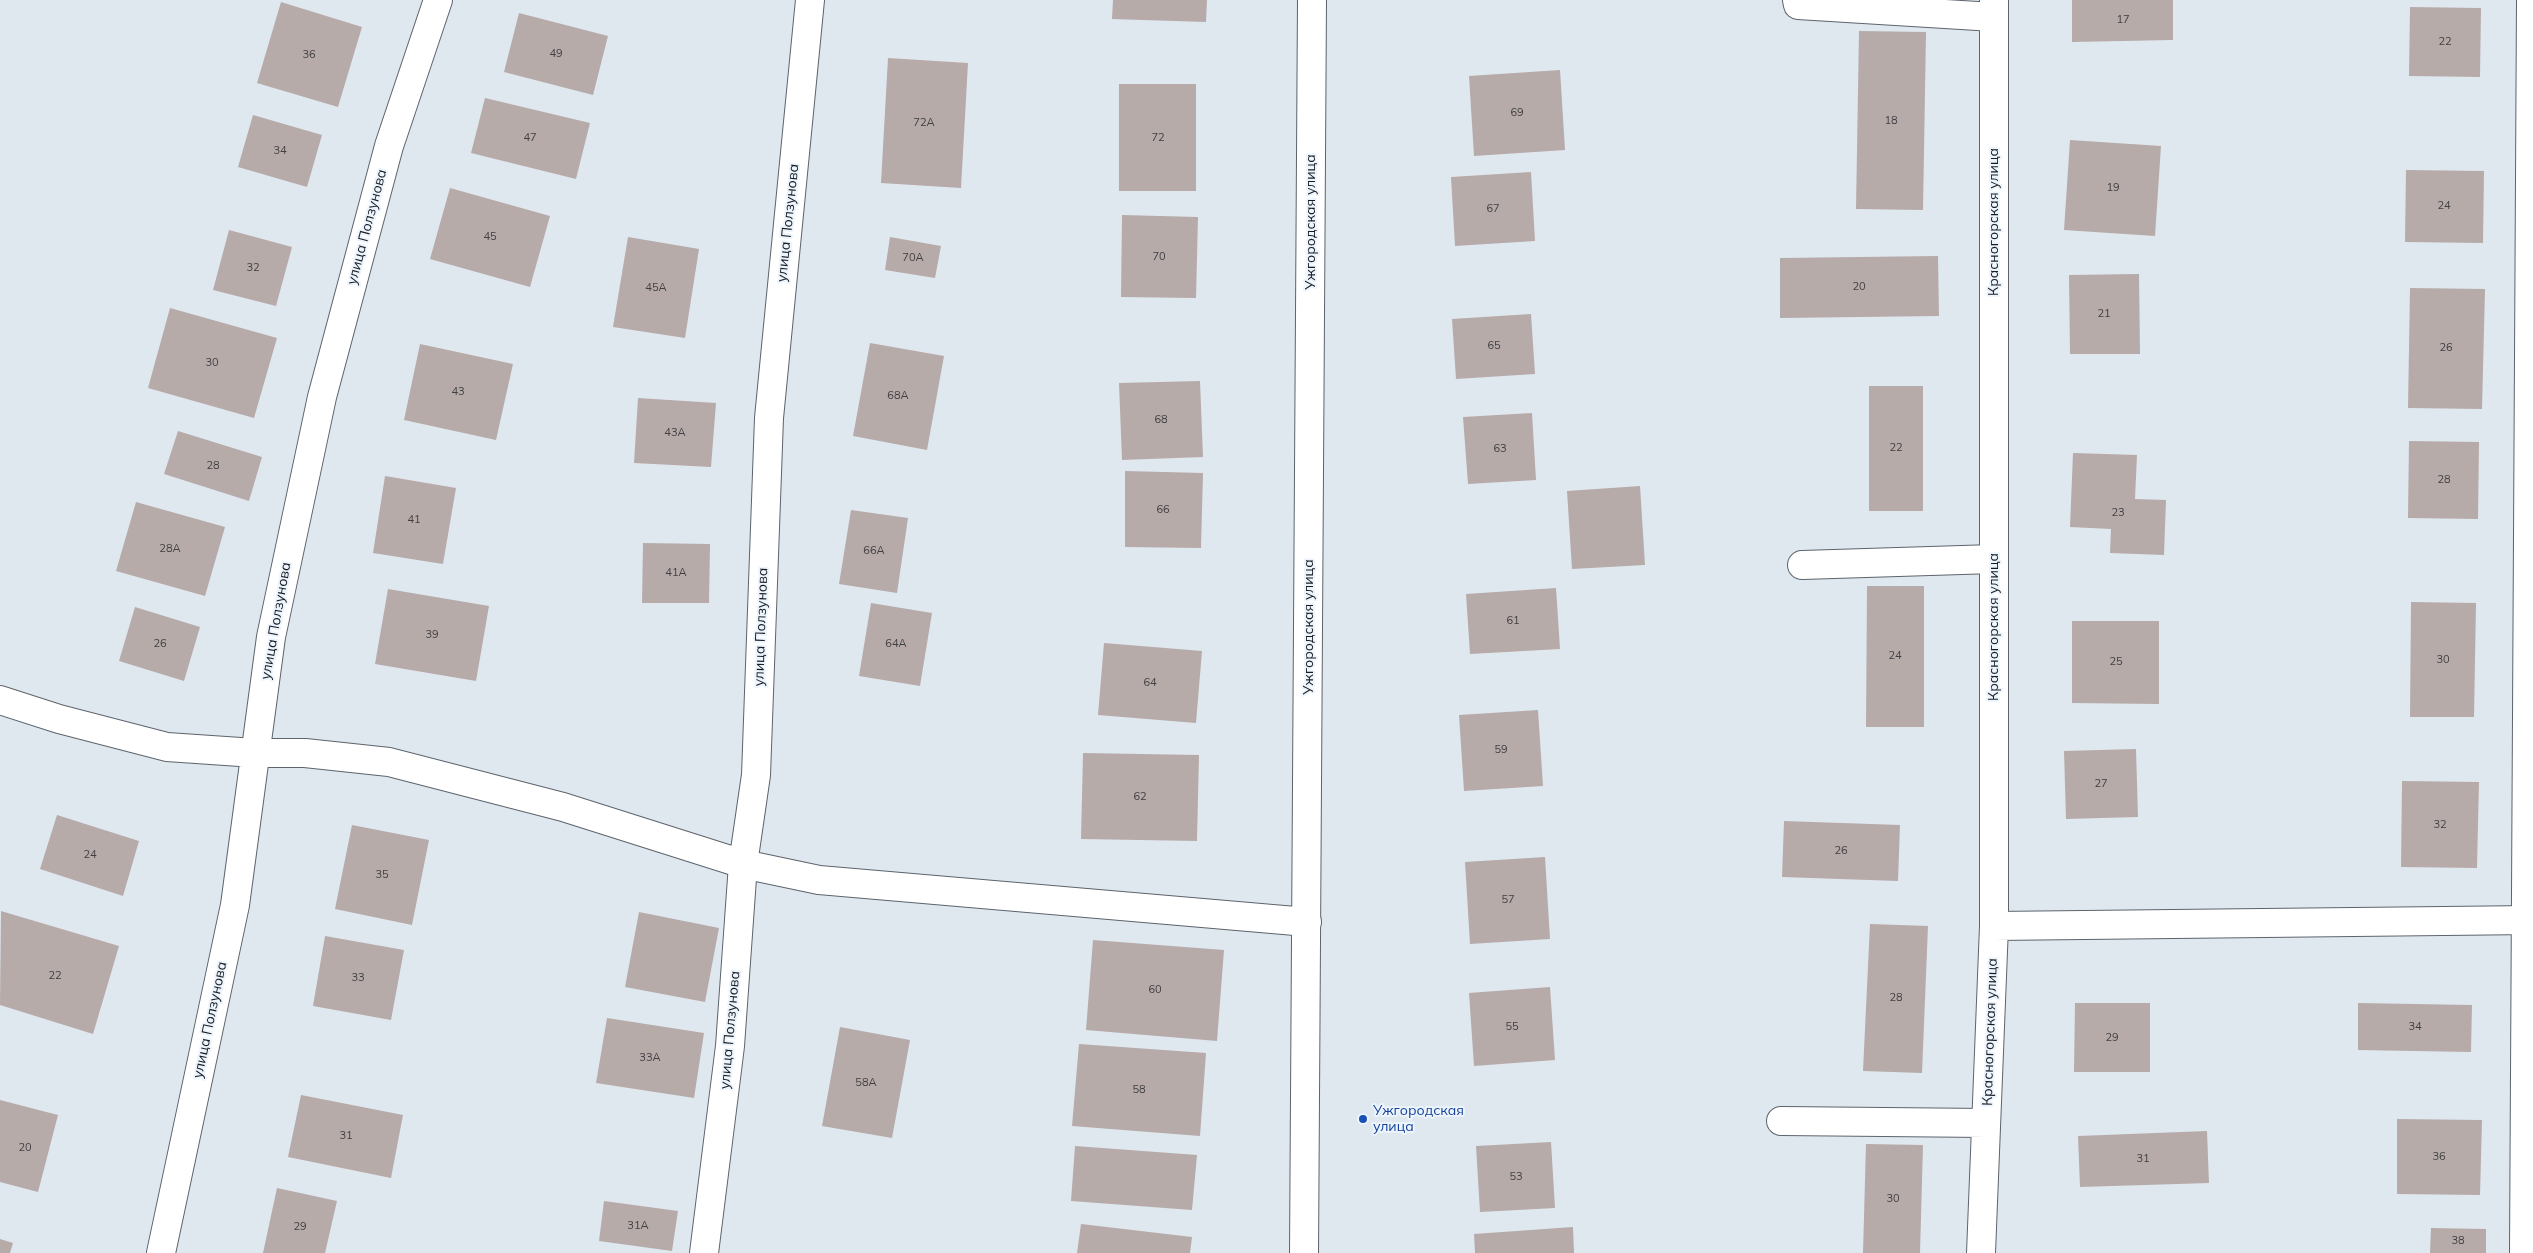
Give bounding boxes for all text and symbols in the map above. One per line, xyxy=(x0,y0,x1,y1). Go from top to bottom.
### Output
house number: 17 xyxy=(2116,13,2130,27)
house number: 22 xyxy=(2438,35,2452,49)
house number: 49 xyxy=(549,47,563,61)
house number: 36 xyxy=(302,48,316,62)
house number: 69 xyxy=(1510,106,1524,120)
house number: 18 xyxy=(1884,114,1898,128)
house number: 72А xyxy=(913,116,935,130)
house number: 47 xyxy=(523,131,537,145)
house number: 72 xyxy=(1151,131,1165,145)
house number: 34 xyxy=(273,144,287,158)
street label: Красногорская улица xyxy=(1986,148,2002,296)
street label: Ужгородская улица xyxy=(1303,154,1319,290)
street label: улица Ползунова xyxy=(773,163,803,283)
street label: улица Ползунова xyxy=(343,167,391,287)
house number: 19 xyxy=(2106,181,2120,195)
house number: 24 xyxy=(2437,199,2451,213)
house number: 67 xyxy=(1486,202,1500,216)
house number: 45 xyxy=(483,230,497,244)
house number: 70 xyxy=(1152,250,1166,264)
house number: 70А xyxy=(902,251,924,265)
house number: 32 xyxy=(246,261,260,275)
house number: 20 xyxy=(1852,280,1866,294)
house number: 45А xyxy=(645,281,667,295)
house number: 21 xyxy=(2097,307,2111,321)
house number: 65 xyxy=(1487,339,1501,353)
house number: 26 xyxy=(2439,341,2453,355)
house number: 30 xyxy=(205,356,219,370)
house number: 43 xyxy=(451,385,465,399)
house number: 68А xyxy=(887,389,909,403)
house number: 68 xyxy=(1154,413,1168,427)
house number: 43А xyxy=(664,426,686,440)
house number: 22 xyxy=(1889,441,1903,455)
house number: 63 xyxy=(1493,442,1507,456)
house number: 28 xyxy=(206,459,220,473)
house number: 28 xyxy=(2437,473,2451,487)
house number: 66 xyxy=(1156,503,1170,517)
house number: 23 xyxy=(2111,506,2125,520)
house number: 41 xyxy=(407,513,421,527)
house number: 28А xyxy=(159,542,181,556)
house number: 66А xyxy=(863,544,885,558)
street label: Красногорская улица xyxy=(1986,553,2002,701)
street label: Ужгородская улица xyxy=(1301,559,1317,695)
street label: улица Ползунова xyxy=(257,561,295,681)
house number: 41А xyxy=(665,566,687,580)
street label: улица Ползунова xyxy=(751,567,771,687)
house number: 61 xyxy=(1506,614,1520,628)
house number: 39 xyxy=(425,628,439,642)
house number: 26 xyxy=(153,637,167,651)
house number: 64А xyxy=(885,637,907,651)
house number: 24 xyxy=(1888,649,1902,663)
house number: 30 xyxy=(2436,653,2450,667)
house number: 25 xyxy=(2109,655,2123,669)
house number: 64 xyxy=(1143,676,1157,690)
house number: 59 xyxy=(1494,743,1508,757)
house number: 27 xyxy=(2094,777,2108,791)
house number: 62 xyxy=(1133,790,1147,804)
house number: 32 xyxy=(2433,818,2447,832)
house number: 26 xyxy=(1834,844,1848,858)
house number: 24 xyxy=(83,848,97,862)
house number: 35 xyxy=(375,868,389,882)
house number: 57 xyxy=(1501,893,1515,907)
street label: Красногорская улица xyxy=(1979,958,2001,1106)
street label: улица Ползунова xyxy=(189,960,231,1080)
house number: 22 xyxy=(48,969,62,983)
street label: улица Ползунова xyxy=(716,970,744,1090)
house number: 33 xyxy=(351,971,365,985)
house number: 60 xyxy=(1148,983,1162,997)
house number: 28 xyxy=(1889,991,1903,1005)
house number: 55 xyxy=(1505,1020,1519,1034)
house number: 34 xyxy=(2408,1020,2422,1034)
house number: 29 xyxy=(2105,1031,2119,1045)
house number: 33А xyxy=(639,1051,661,1065)
house number: 58А xyxy=(855,1076,877,1090)
house number: 58 xyxy=(1132,1083,1146,1097)
place label: Ужгородская улица xyxy=(1373,1103,1464,1136)
marker: Ужгородская улица xyxy=(1357,1113,1369,1125)
house number: 31 xyxy=(339,1129,353,1143)
house number: 20 xyxy=(18,1141,32,1155)
house number: 36 xyxy=(2432,1150,2446,1164)
house number: 31 xyxy=(2136,1152,2150,1166)
house number: 53 xyxy=(1509,1170,1523,1184)
house number: 30 xyxy=(1886,1192,1900,1206)
house number: 31А xyxy=(627,1219,649,1233)
house number: 29 xyxy=(293,1220,307,1234)
house number: 38 xyxy=(2451,1234,2465,1248)

